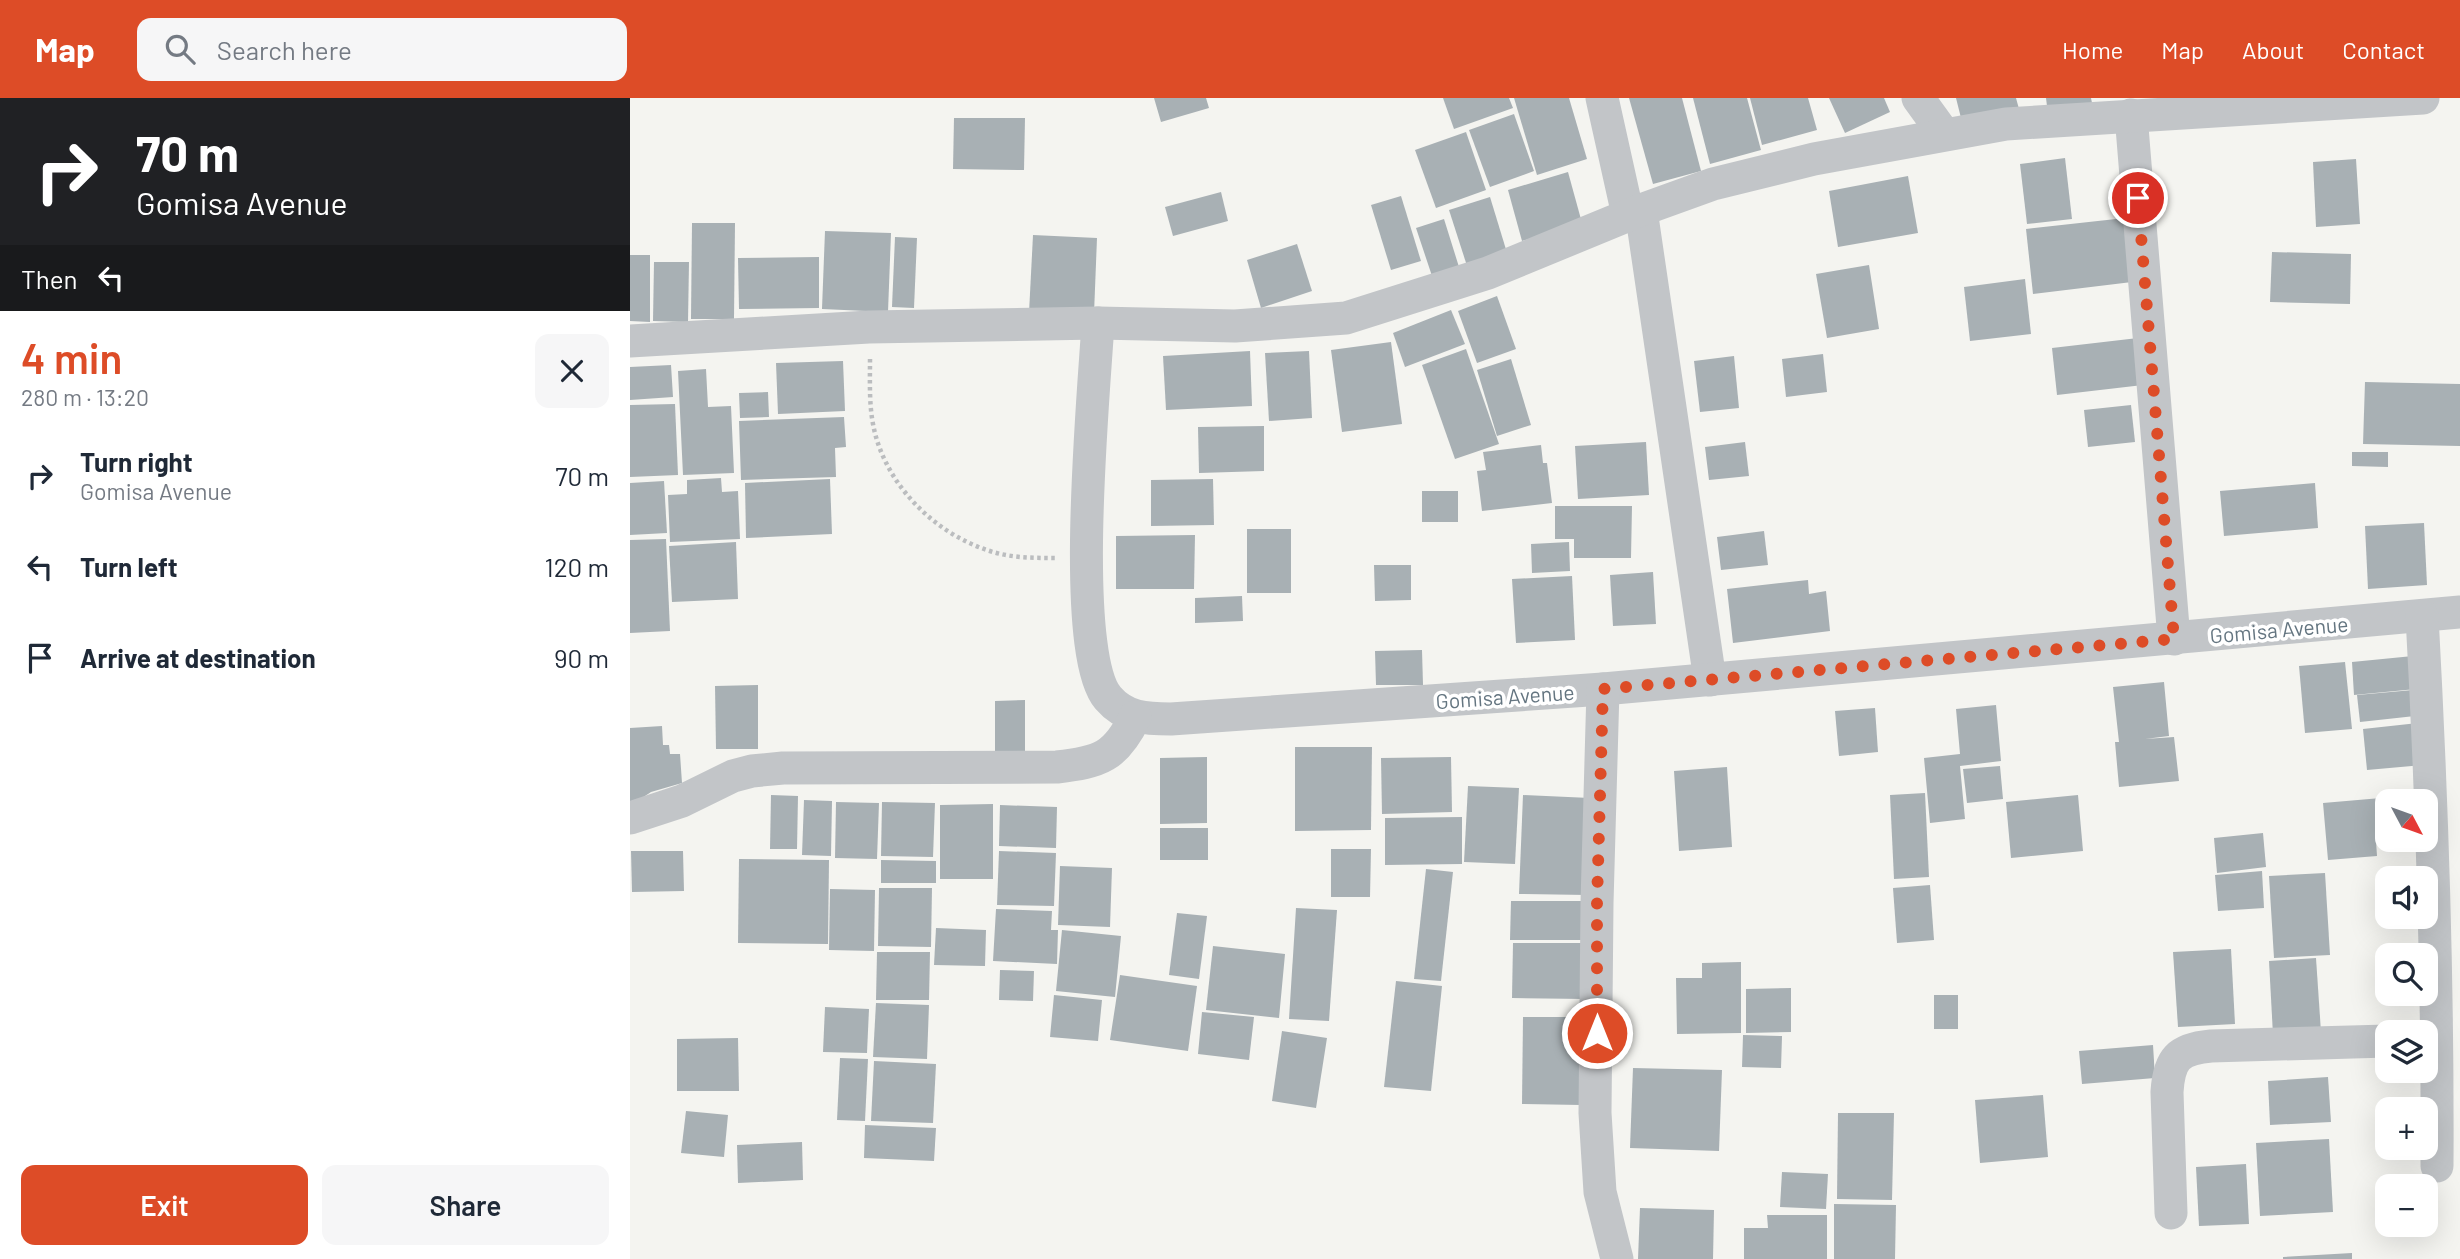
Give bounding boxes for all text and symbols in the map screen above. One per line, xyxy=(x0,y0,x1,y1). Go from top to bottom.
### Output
search box xyxy=(137,18,627,81)
text: Map xyxy=(35,29,95,69)
icon: search xyxy=(161,30,199,68)
text: Search here xyxy=(217,34,352,65)
text: Home xyxy=(2062,35,2123,64)
text: Map xyxy=(2161,35,2204,64)
text: About xyxy=(2242,35,2304,64)
text: Contact xyxy=(2342,35,2425,64)
text: 70 m xyxy=(136,123,239,182)
icon: right xyxy=(21,126,112,217)
pin xyxy=(2108,168,2168,228)
icon: arrive xyxy=(2119,179,2157,217)
text: Gomisa Avenue xyxy=(136,183,348,221)
icon: left xyxy=(92,259,130,297)
text: Then xyxy=(21,263,78,294)
text: 4 min xyxy=(21,332,122,382)
button: close xyxy=(535,334,609,408)
text: 280 m · 13:20 xyxy=(21,383,149,411)
text: Turn right xyxy=(80,446,193,477)
icon: right xyxy=(21,457,59,495)
text: 70 m xyxy=(555,460,609,491)
text: Gomisa Avenue xyxy=(80,477,232,505)
icon: left xyxy=(21,548,59,586)
text: Turn left xyxy=(80,551,178,582)
text: 120 m xyxy=(545,551,609,582)
street label: Gomisa Avenue xyxy=(2209,610,2349,648)
icon: arrive xyxy=(21,639,59,677)
text: Arrive at destination xyxy=(80,642,316,673)
text: 90 m xyxy=(554,642,609,673)
street label: Gomisa Avenue xyxy=(1435,679,1575,713)
north arrow xyxy=(2375,789,2438,852)
map controls xyxy=(2375,789,2438,1237)
button: sound xyxy=(2375,866,2438,929)
button: search xyxy=(2375,943,2438,1006)
position arrow xyxy=(1560,996,1634,1070)
button: layers xyxy=(2375,1020,2438,1083)
button: + xyxy=(2375,1097,2438,1160)
button: Exit xyxy=(21,1165,308,1245)
button: Share xyxy=(322,1165,609,1245)
button: − xyxy=(2375,1174,2438,1237)

